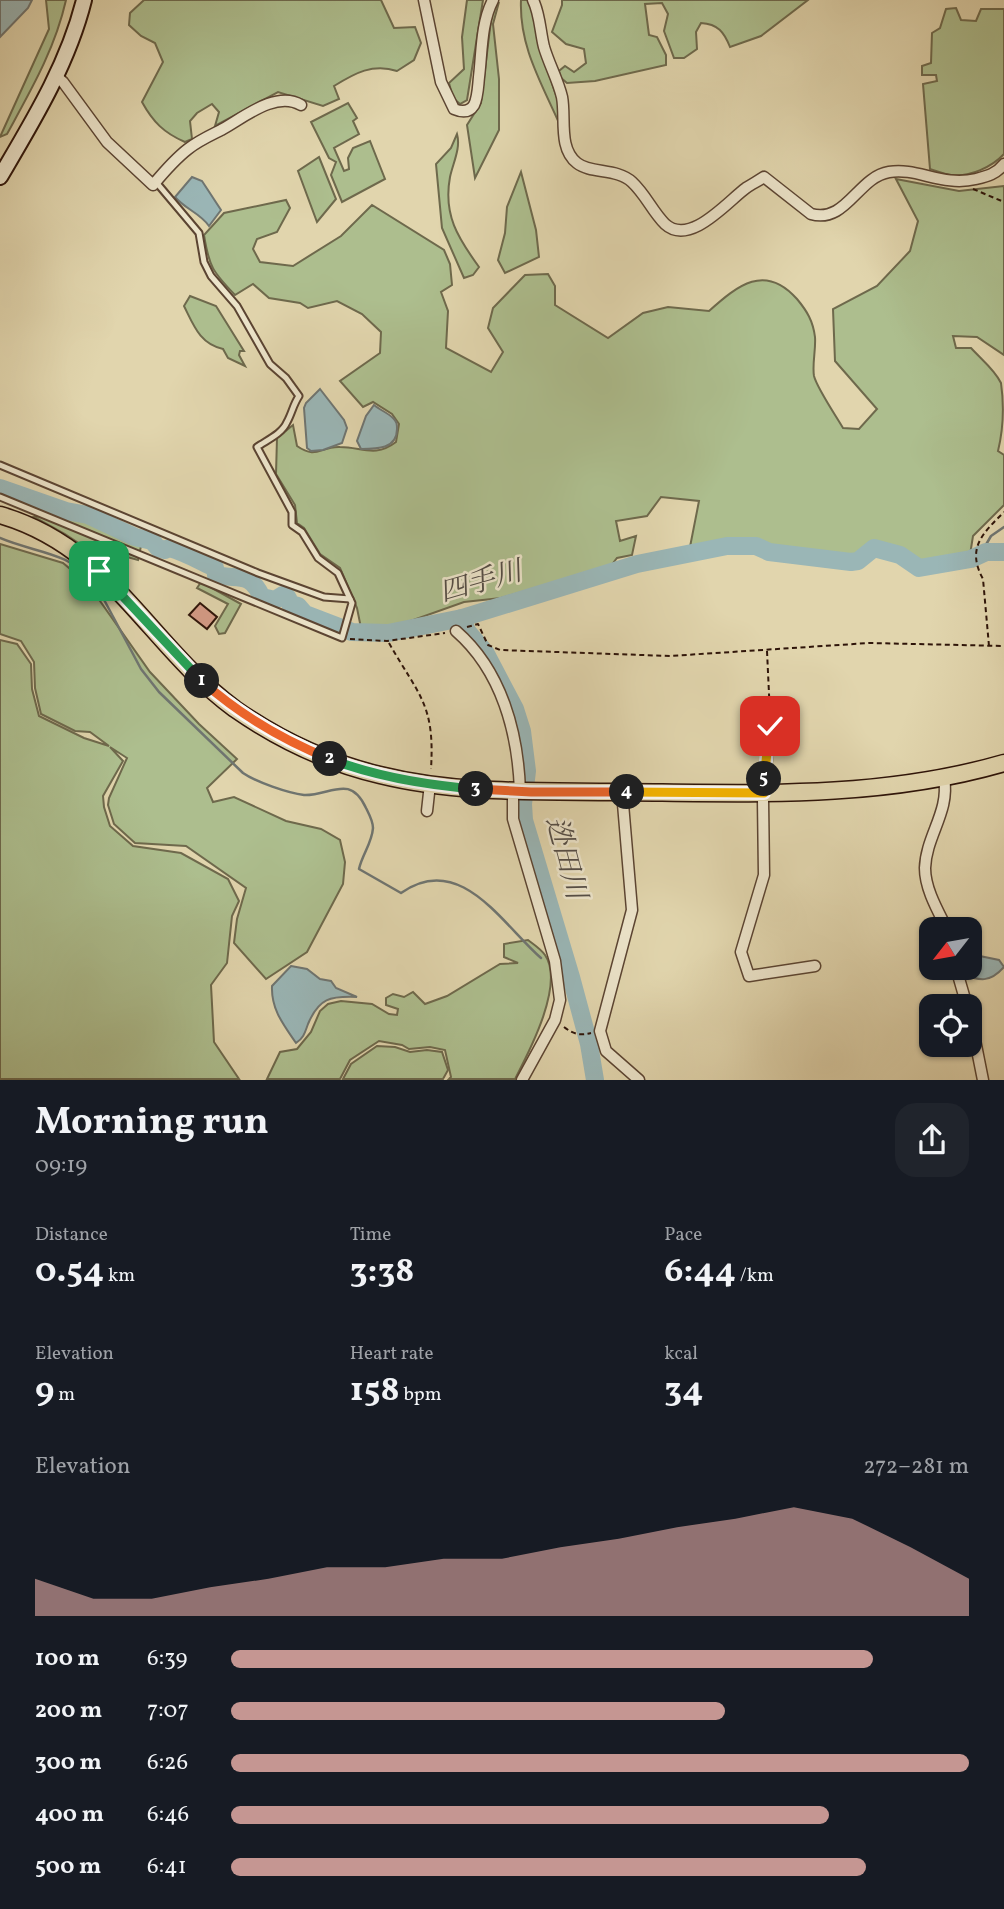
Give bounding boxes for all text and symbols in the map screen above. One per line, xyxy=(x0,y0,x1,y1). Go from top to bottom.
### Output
pin xyxy=(69,541,129,601)
icon: arrive xyxy=(80,552,118,590)
water label: 四手川 xyxy=(435,552,530,613)
pin: 1 xyxy=(184,664,220,698)
text: 1 xyxy=(198,667,205,693)
pin xyxy=(740,696,800,756)
icon: check xyxy=(751,707,789,745)
pin: 2 xyxy=(312,742,348,776)
text: 2 xyxy=(325,745,334,771)
pin: 5 xyxy=(746,762,782,796)
text: 5 xyxy=(759,765,768,791)
pin: 3 xyxy=(458,772,494,806)
pin: 4 xyxy=(610,774,644,810)
text: 3 xyxy=(471,775,480,801)
text: 4 xyxy=(621,778,632,804)
water label: 迯田川 xyxy=(535,812,595,907)
north arrow xyxy=(919,917,982,980)
map controls xyxy=(919,917,982,1057)
button: locate xyxy=(919,994,982,1057)
text: Morning run xyxy=(35,1097,269,1150)
button: share xyxy=(895,1103,969,1177)
text: 09:19 xyxy=(35,1150,87,1182)
text: Distance xyxy=(35,1222,108,1248)
text: Time xyxy=(350,1222,391,1248)
text: Pace xyxy=(664,1222,702,1248)
text: 0.54 xyxy=(35,1248,104,1296)
text: 3:38 xyxy=(350,1248,414,1296)
text: 6:44 xyxy=(664,1248,736,1296)
text: km xyxy=(104,1263,135,1289)
text: /km xyxy=(736,1263,774,1289)
text: Elevation xyxy=(35,1341,114,1367)
text: Heart rate xyxy=(350,1341,434,1367)
text: kcal xyxy=(664,1341,698,1367)
text: 9 xyxy=(35,1367,54,1415)
text: 158 xyxy=(350,1367,400,1415)
text: 34 xyxy=(664,1367,703,1415)
text: m xyxy=(54,1382,75,1408)
text: bpm xyxy=(400,1382,442,1408)
text: Elevation xyxy=(35,1451,131,1483)
text: 272–281 m xyxy=(863,1451,969,1483)
text: 100 m xyxy=(35,1643,100,1675)
text: 6:39 xyxy=(147,1643,187,1675)
text: 200 m xyxy=(35,1695,102,1727)
text: 7:07 xyxy=(147,1695,189,1727)
text: 300 m xyxy=(35,1747,102,1779)
text: 6:26 xyxy=(147,1747,188,1779)
text: 400 m xyxy=(35,1799,104,1831)
text: 6:46 xyxy=(147,1799,189,1831)
text: 500 m xyxy=(35,1851,101,1883)
text: 6:41 xyxy=(147,1851,187,1883)

